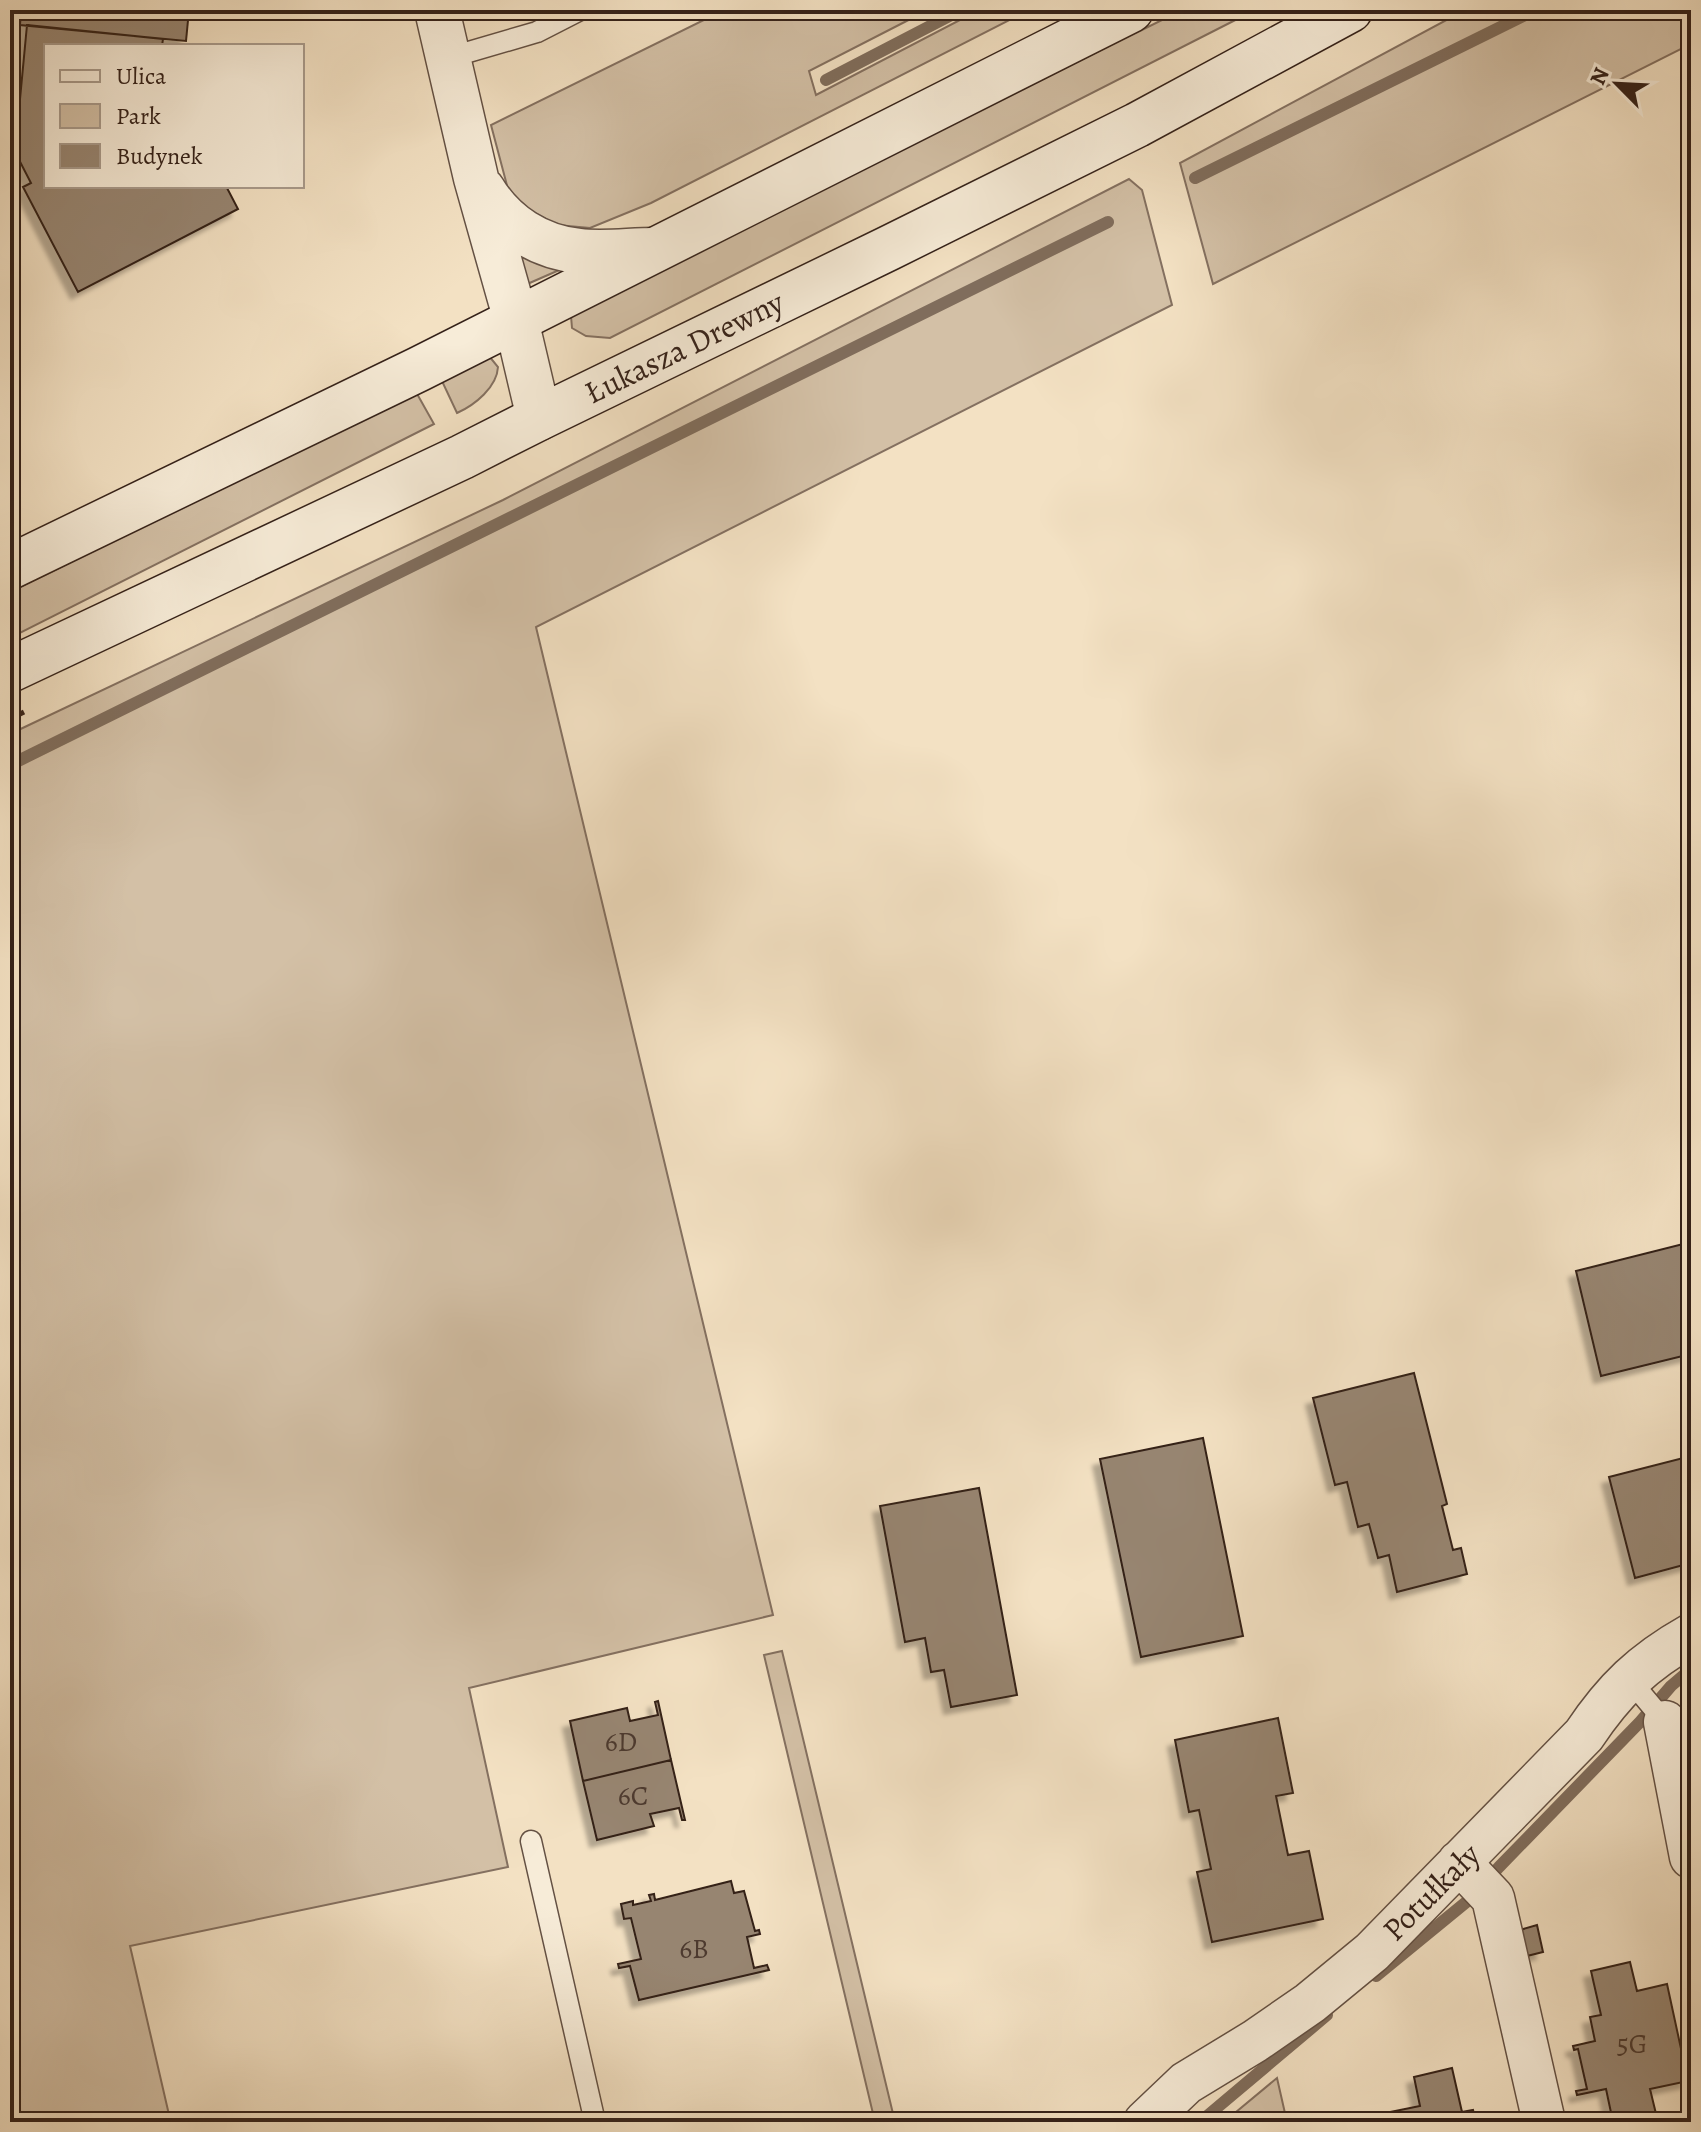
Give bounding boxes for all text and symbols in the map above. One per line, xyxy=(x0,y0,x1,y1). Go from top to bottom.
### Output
legend xyxy=(44,44,304,188)
north arrow xyxy=(1577,44,1657,124)
text: Ulica xyxy=(116,60,167,92)
text: N xyxy=(1583,63,1617,90)
text: Park xyxy=(116,100,161,132)
text: Budynek xyxy=(116,140,203,172)
street label: Łukasza Drewny xyxy=(577,279,792,414)
house number: 6D xyxy=(605,1723,637,1761)
house number: 6C xyxy=(618,1777,648,1815)
street label: Potułkały xyxy=(1372,1833,1490,1951)
house number: 6B xyxy=(679,1930,709,1968)
house number: 5G xyxy=(1617,2025,1647,2063)

